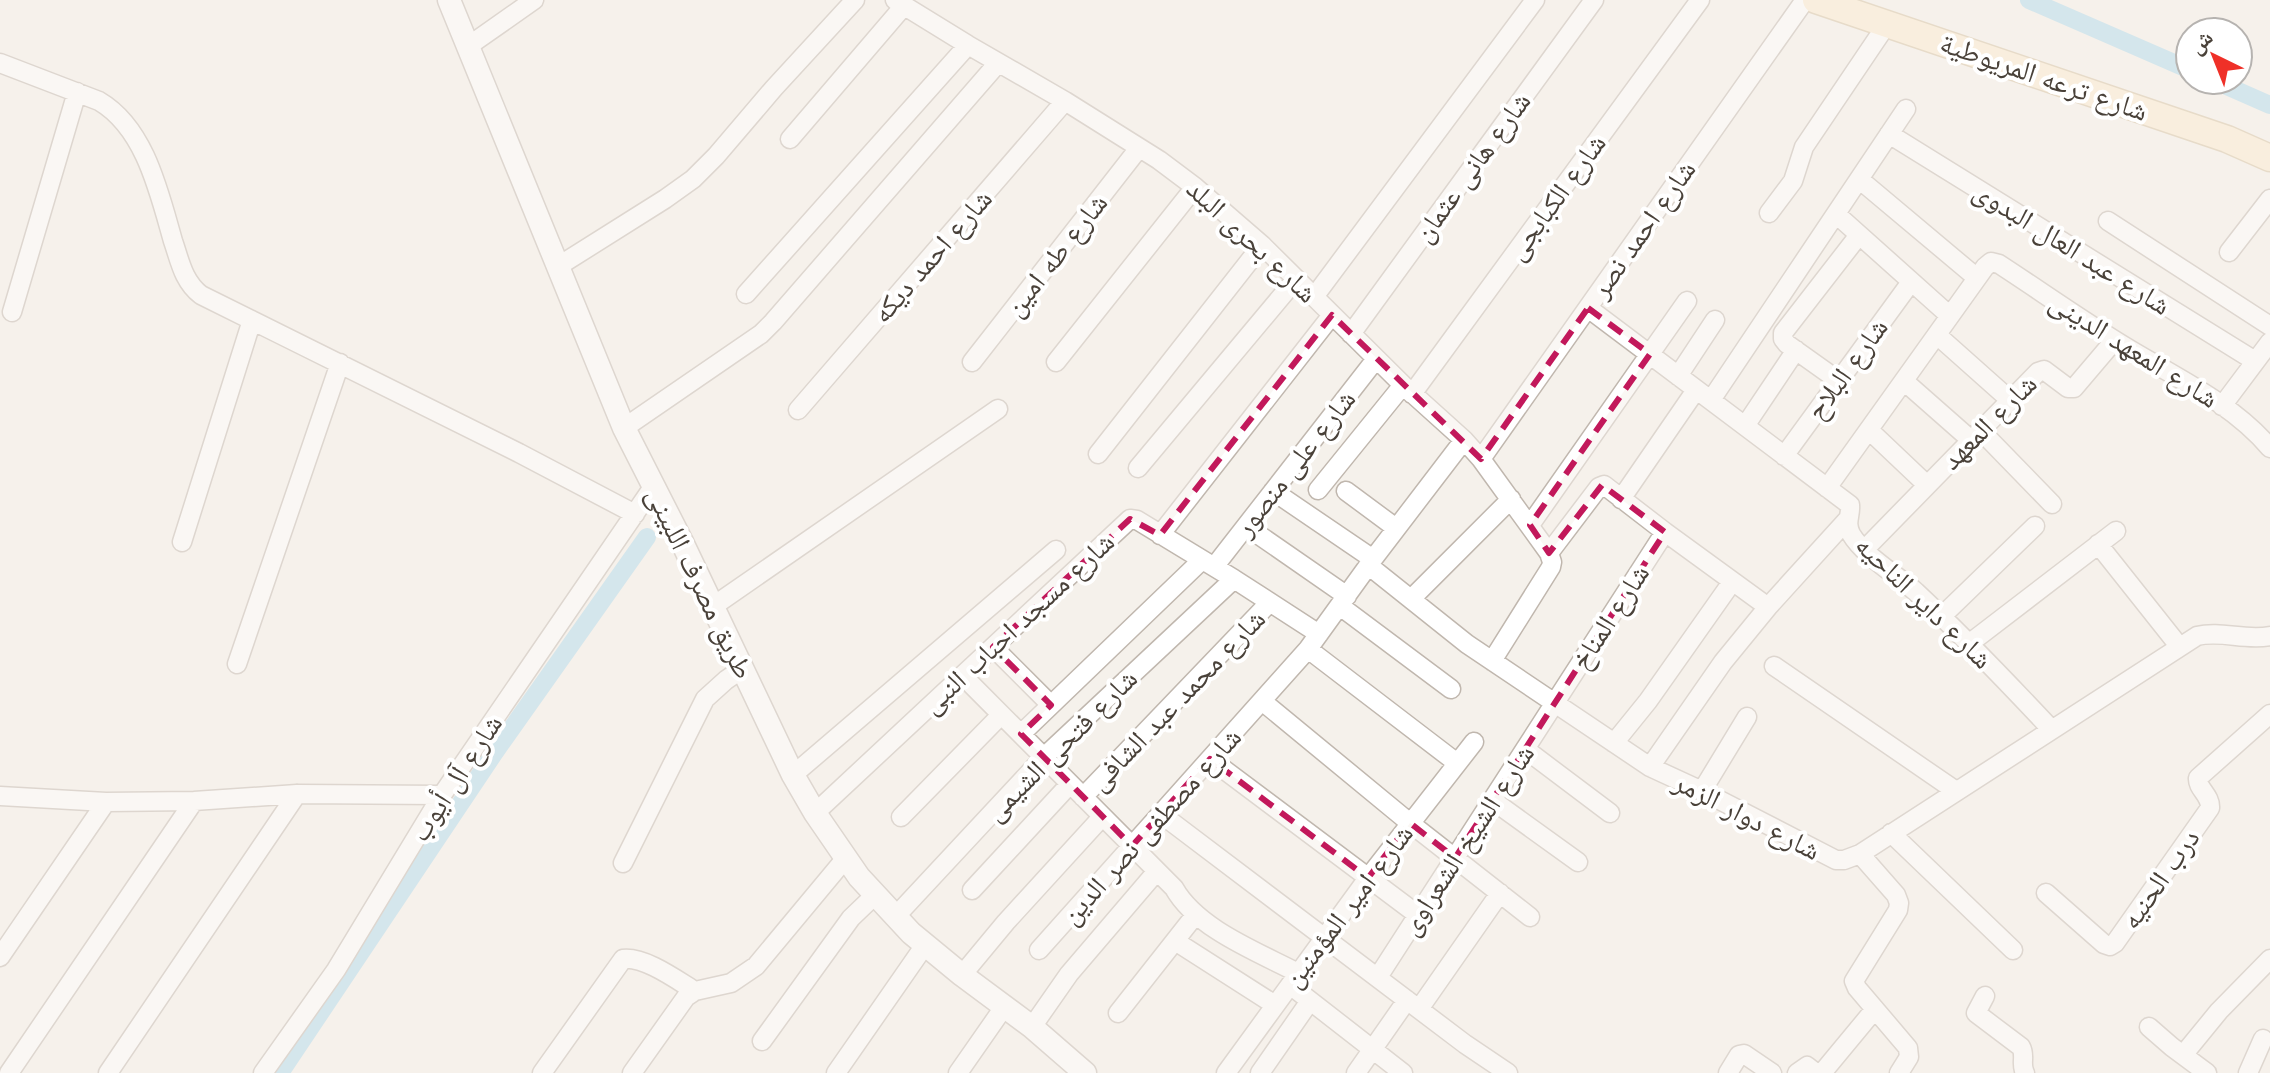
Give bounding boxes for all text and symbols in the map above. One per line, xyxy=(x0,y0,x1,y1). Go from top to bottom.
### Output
north arrow xyxy=(2174,16,2254,96)
street label: شارع ترعه المريوطية xyxy=(1935,22,2153,132)
text: ش xyxy=(2181,22,2220,61)
street label: شارع هانى عثمان xyxy=(1403,83,1541,251)
street label: شارع الكبابجى xyxy=(1496,125,1616,269)
street label: شارع احمد نصر xyxy=(1580,152,1706,307)
street label: شارع بحرى البلد xyxy=(1177,169,1327,313)
street label: شارع عبد العال البدوى xyxy=(1965,171,2179,325)
street label: شارع احمد ديكه xyxy=(862,180,1002,332)
street label: شارع طه امين xyxy=(995,184,1117,326)
street label: شارع المعهد الدينى xyxy=(2041,282,2227,418)
street label: شارع البلاح xyxy=(1796,310,1898,428)
street label: شارع المعهد xyxy=(1932,365,2046,479)
street label: شارع على منصور xyxy=(1224,381,1366,546)
street label: طريق مصرف اللبينى xyxy=(636,480,764,686)
street label: شارع مسجد احباب النبى xyxy=(912,522,1124,724)
street label: شارع داير الناحيه xyxy=(1846,526,2002,678)
street label: شارع المناخ xyxy=(1560,556,1660,678)
street label: شارع محمد عبد الشافى xyxy=(1079,600,1275,800)
street label: شارع فتحى الشيمى xyxy=(975,659,1147,831)
street label: شارع آل أيوب xyxy=(399,706,513,850)
street label: شارع مصطفى نصر الدين xyxy=(1051,718,1251,934)
street label: شارع الشيخ الشعراوى xyxy=(1390,736,1544,944)
street label: شارع دوار الزمر xyxy=(1665,761,1828,871)
street label: شارع امير المؤمنين xyxy=(1273,816,1423,996)
street label: درب الحنيه xyxy=(2110,820,2210,938)

